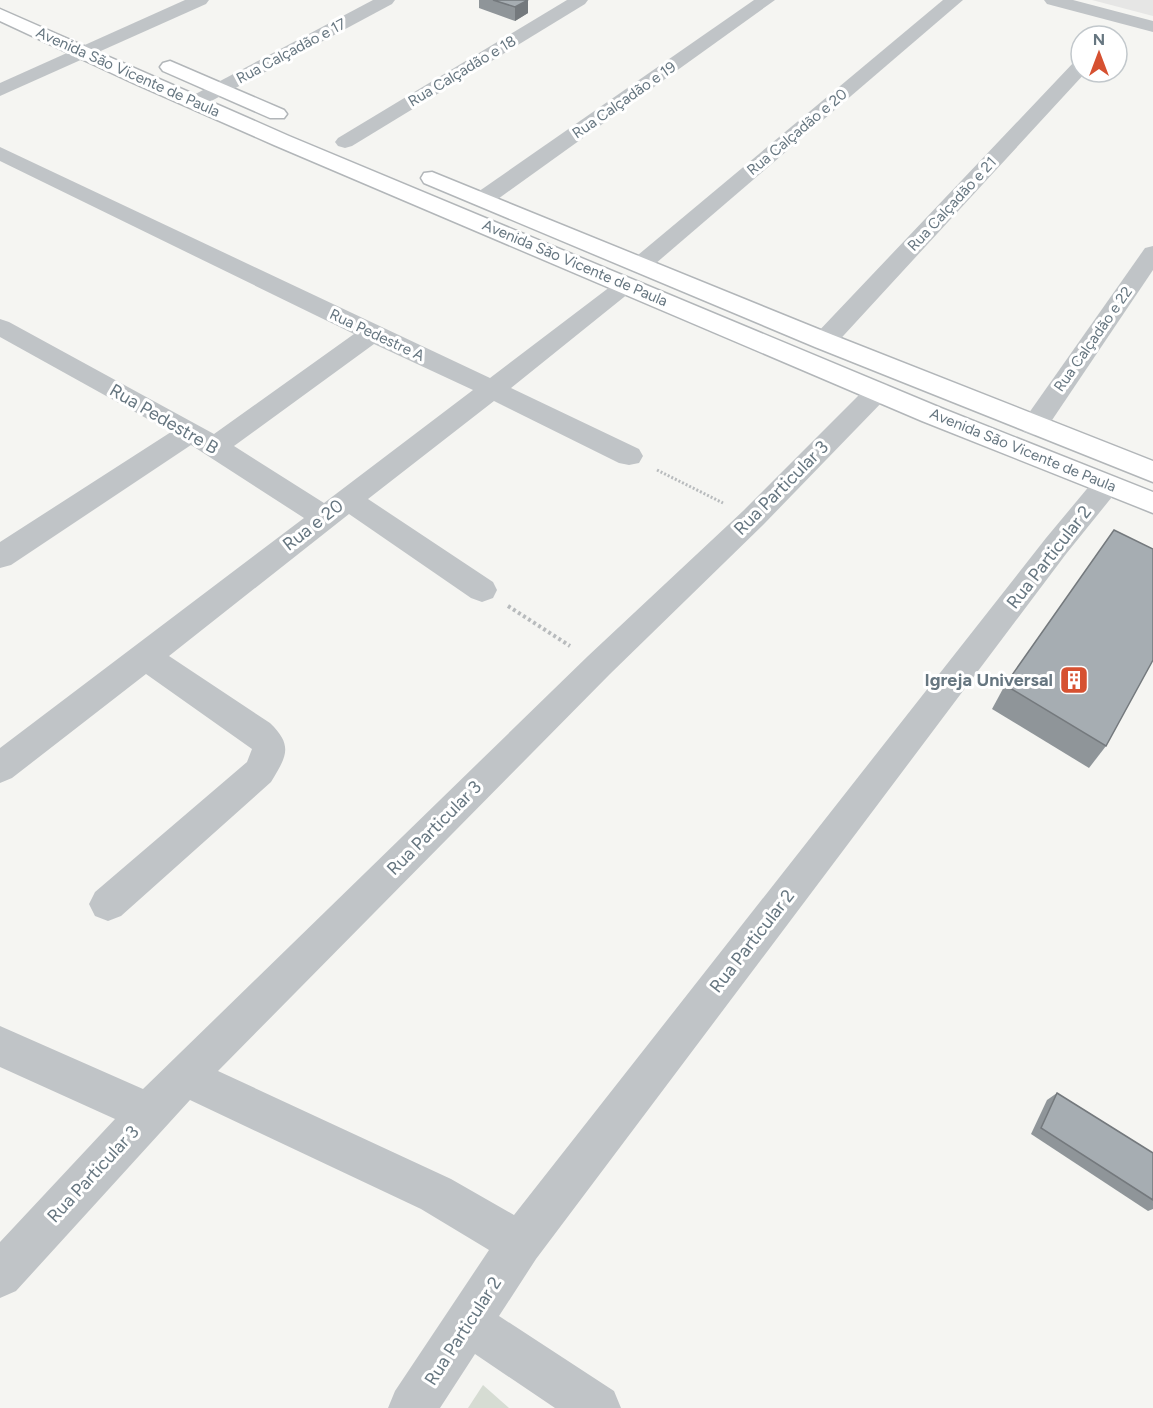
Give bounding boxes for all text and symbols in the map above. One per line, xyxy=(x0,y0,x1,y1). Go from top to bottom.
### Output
street label: Rua Calçadão e 17 xyxy=(233,15,349,87)
street label: Avenida São Vicente de Paula xyxy=(33,23,223,121)
north arrow xyxy=(1069,24,1129,84)
text: N xyxy=(1093,30,1105,49)
street label: Rua Calçadão e 18 xyxy=(405,32,519,110)
street label: Rua Calçadão e 19 xyxy=(569,58,679,142)
street label: Rua Calçadão e 20 xyxy=(743,85,851,179)
street label: Rua Calçadão e 21 xyxy=(904,153,1000,255)
street label: Avenida São Vicente de Paula xyxy=(480,216,670,310)
street label: Rua Calçadão e 22 xyxy=(1050,283,1136,395)
street label: Rua Pedestre A xyxy=(327,305,427,365)
street label: Rua Pedestre B xyxy=(106,379,222,459)
street label: Avenida São Vicente de Paula xyxy=(927,404,1119,496)
street label: Rua Particular 3 xyxy=(729,436,833,540)
street label: Rua e 20 xyxy=(278,495,348,555)
street label: Rua Particular 2 xyxy=(1002,501,1096,613)
building icon: Igreja Universal xyxy=(1058,664,1090,696)
place label: Igreja Universal xyxy=(925,669,1053,691)
street label: Rua Particular 3 xyxy=(382,776,486,880)
street label: Rua Particular 2 xyxy=(705,885,799,997)
street label: Rua Particular 3 xyxy=(42,1121,144,1227)
street label: Rua Particular 2 xyxy=(420,1273,506,1389)

